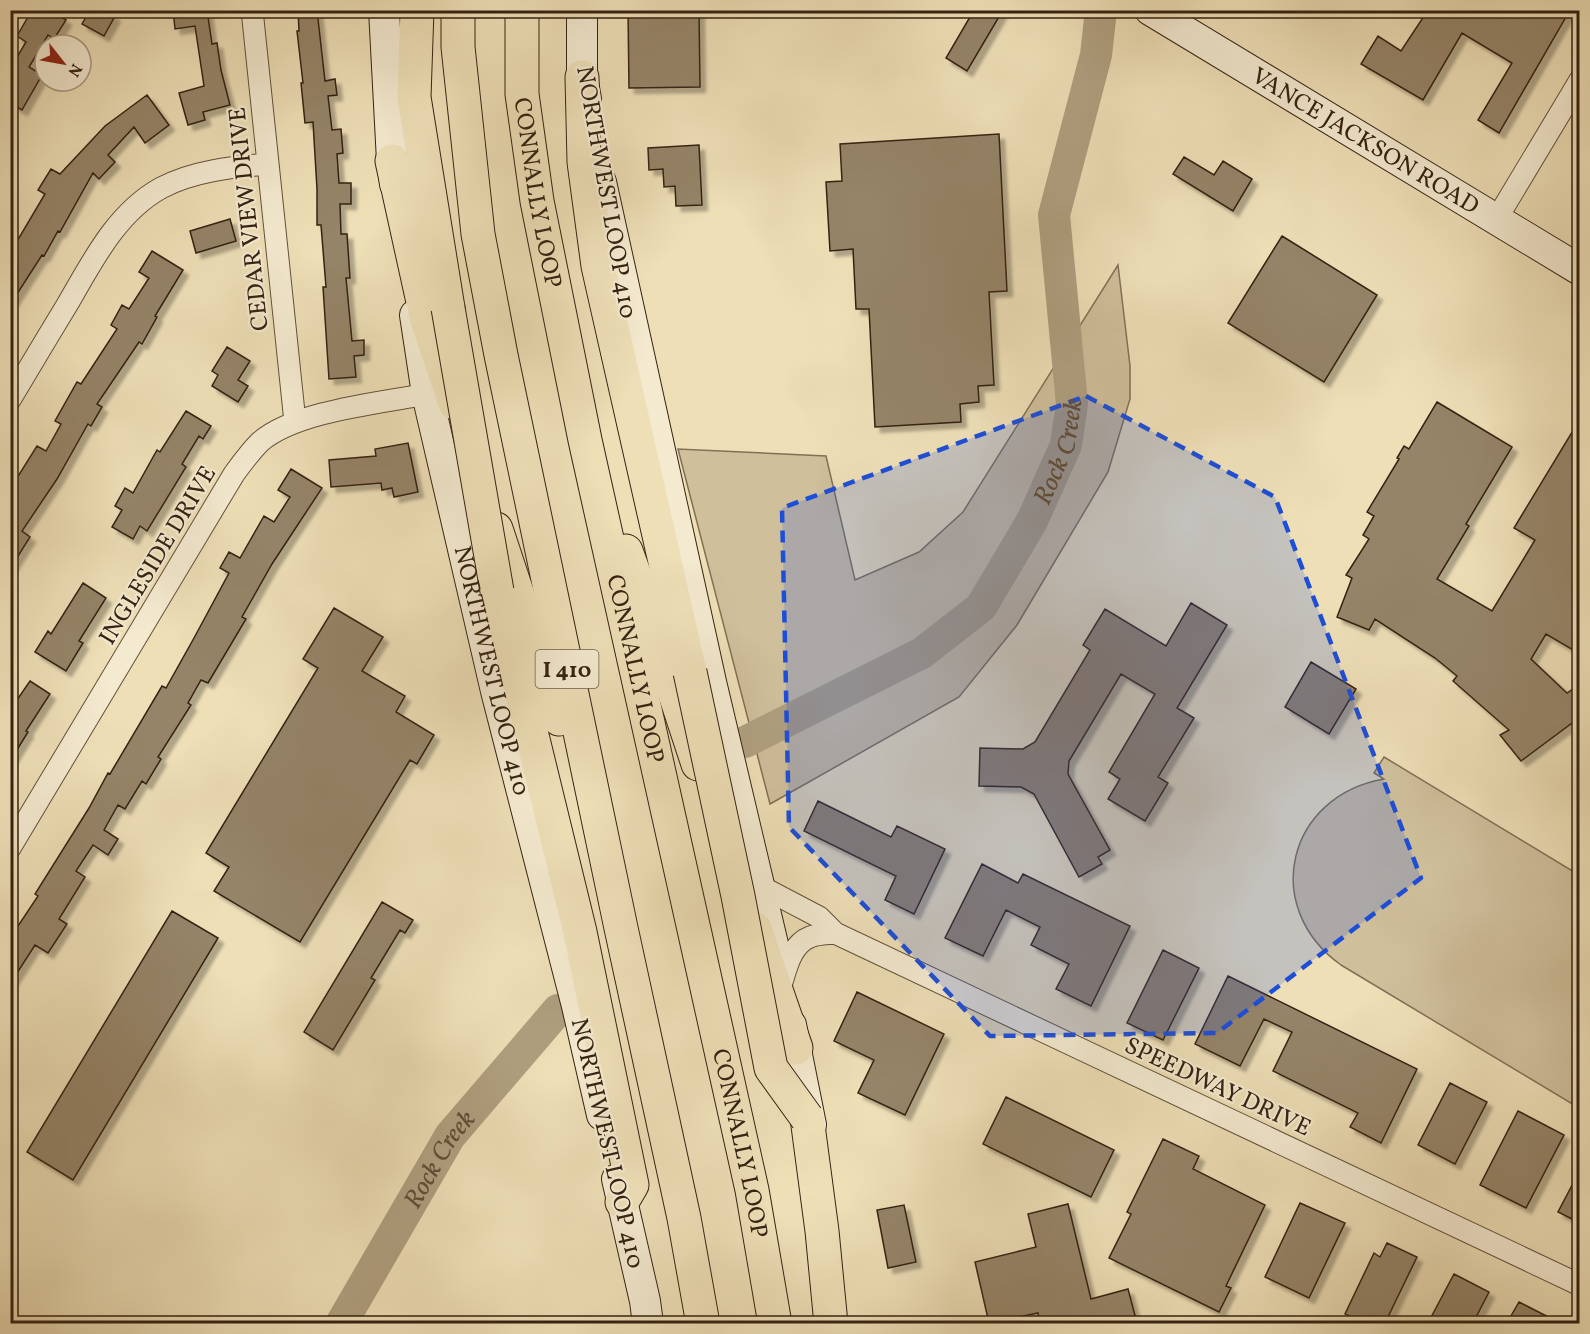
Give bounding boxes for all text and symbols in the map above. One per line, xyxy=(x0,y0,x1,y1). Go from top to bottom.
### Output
north arrow xyxy=(33,33,93,93)
text: N xyxy=(62,59,87,81)
street label: VANCE JACKSON ROAD xyxy=(1244,60,1485,224)
street label: NORTHWEST LOOP 410 xyxy=(566,63,644,321)
street label: CONNALLY LOOP xyxy=(504,96,569,291)
street label: CEDAR VIEW DRIVE xyxy=(221,105,279,332)
water label: Rock Creek xyxy=(1026,396,1093,511)
street label: INGLESIDE DRIVE xyxy=(92,460,226,652)
street label: NORTHWEST LOOP 410 xyxy=(444,543,537,800)
street label: CONNALLY LOOP xyxy=(596,571,671,767)
road number: I 410 xyxy=(536,650,598,688)
street label: NORTHWEST LOOP 410 xyxy=(561,1015,651,1272)
street label: SPEEDWAY DRIVE xyxy=(1118,1030,1316,1146)
street label: CONNALLY LOOP xyxy=(702,1046,775,1241)
water label: Rock Creek xyxy=(396,1103,485,1216)

